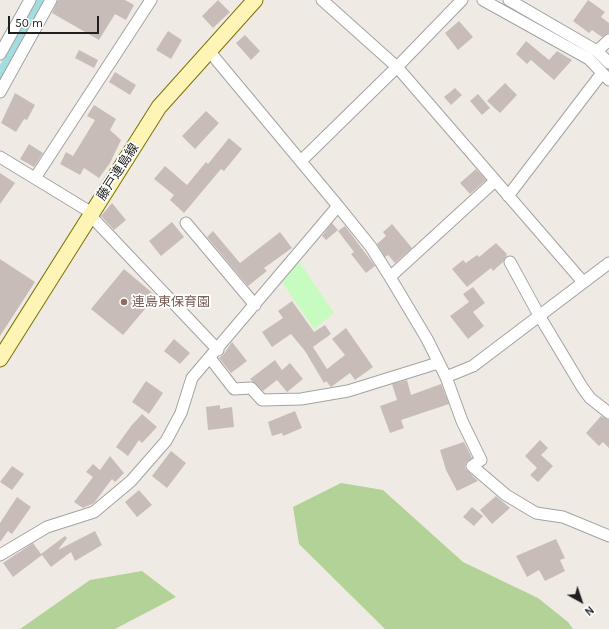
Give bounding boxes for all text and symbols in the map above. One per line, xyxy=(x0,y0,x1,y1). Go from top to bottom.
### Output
scale bar xyxy=(10,8,101,34)
text: 50 m xyxy=(15,16,43,30)
street label: 藤戸連島線 xyxy=(94,140,142,204)
place label: 連島東保育園 xyxy=(132,294,210,310)
marker: 連島東保育園 xyxy=(119,297,129,307)
north arrow xyxy=(561,581,601,621)
text: N xyxy=(582,603,596,618)

